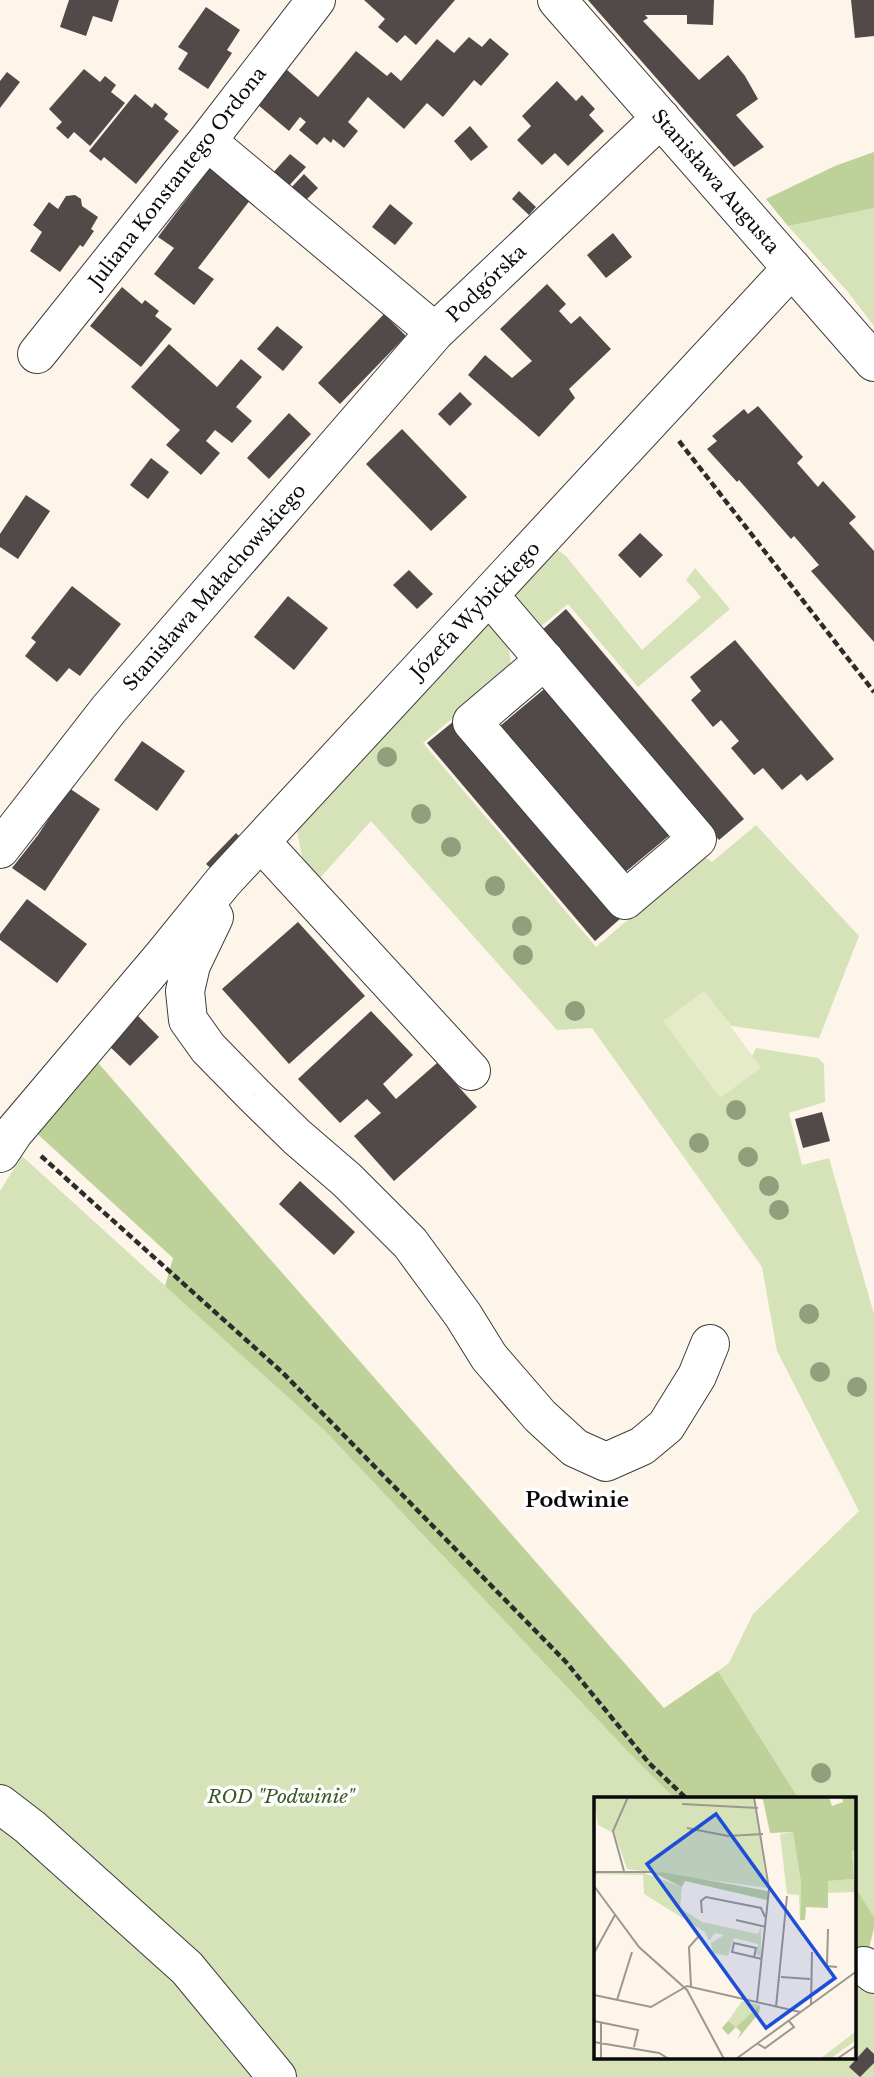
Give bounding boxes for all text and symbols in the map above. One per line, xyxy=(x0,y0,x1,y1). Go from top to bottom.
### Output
street label: Juliana Konstantego Ordona xyxy=(82,62,271,295)
street label: Stanisława Augusta xyxy=(647,105,785,258)
street label: Podgórska xyxy=(442,240,531,327)
street label: Stanisława Małachowskiego xyxy=(118,479,311,696)
street label: Józefa Wybickiego xyxy=(404,537,545,686)
district label: Podwinie xyxy=(525,1487,629,1513)
park label: ROD "Podwinie" xyxy=(207,1785,357,1808)
inset map xyxy=(594,1797,856,2060)

